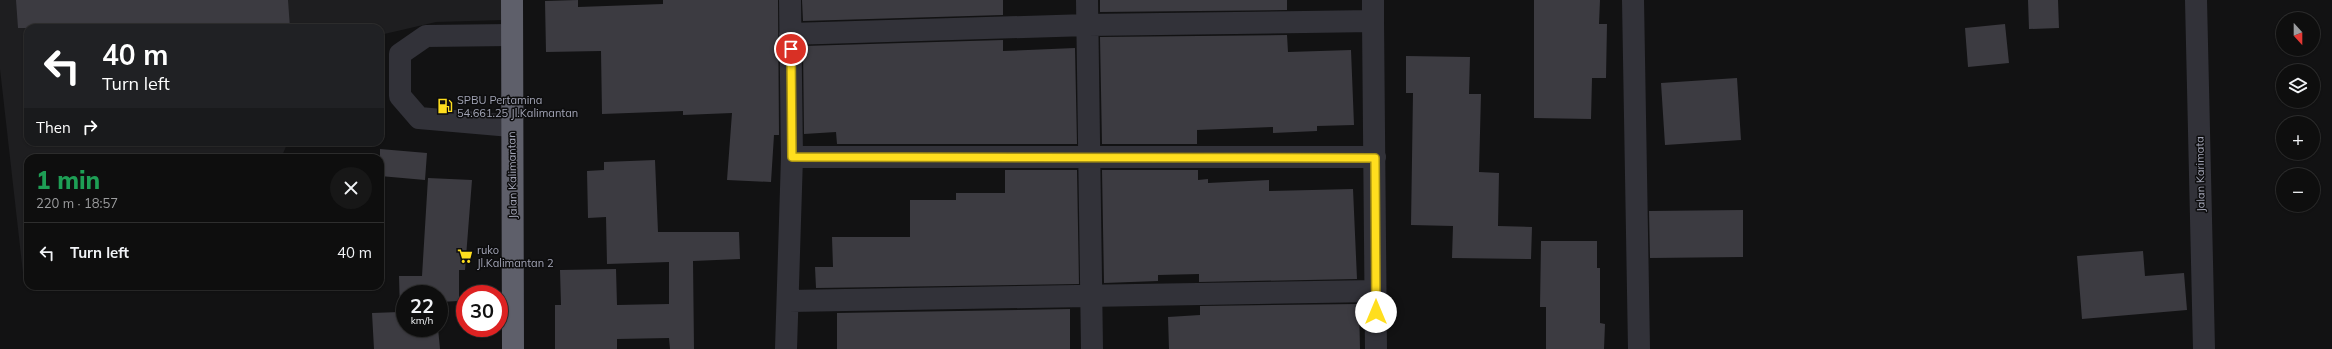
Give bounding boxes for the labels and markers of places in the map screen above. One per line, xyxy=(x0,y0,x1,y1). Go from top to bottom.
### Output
pin xyxy=(774,32,808,66)
place label: SPBU Pertamina 54.661.25 Jl.Kalimantan xyxy=(457,93,578,120)
fuel station icon: SPBU Pertamina 54.661.25 Jl.Kalimantan xyxy=(436,97,454,115)
place label: ruko Jl.Kalimantan 2 xyxy=(477,243,554,270)
supermarket icon: ruko Jl.Kalimantan 2 xyxy=(456,247,474,265)

